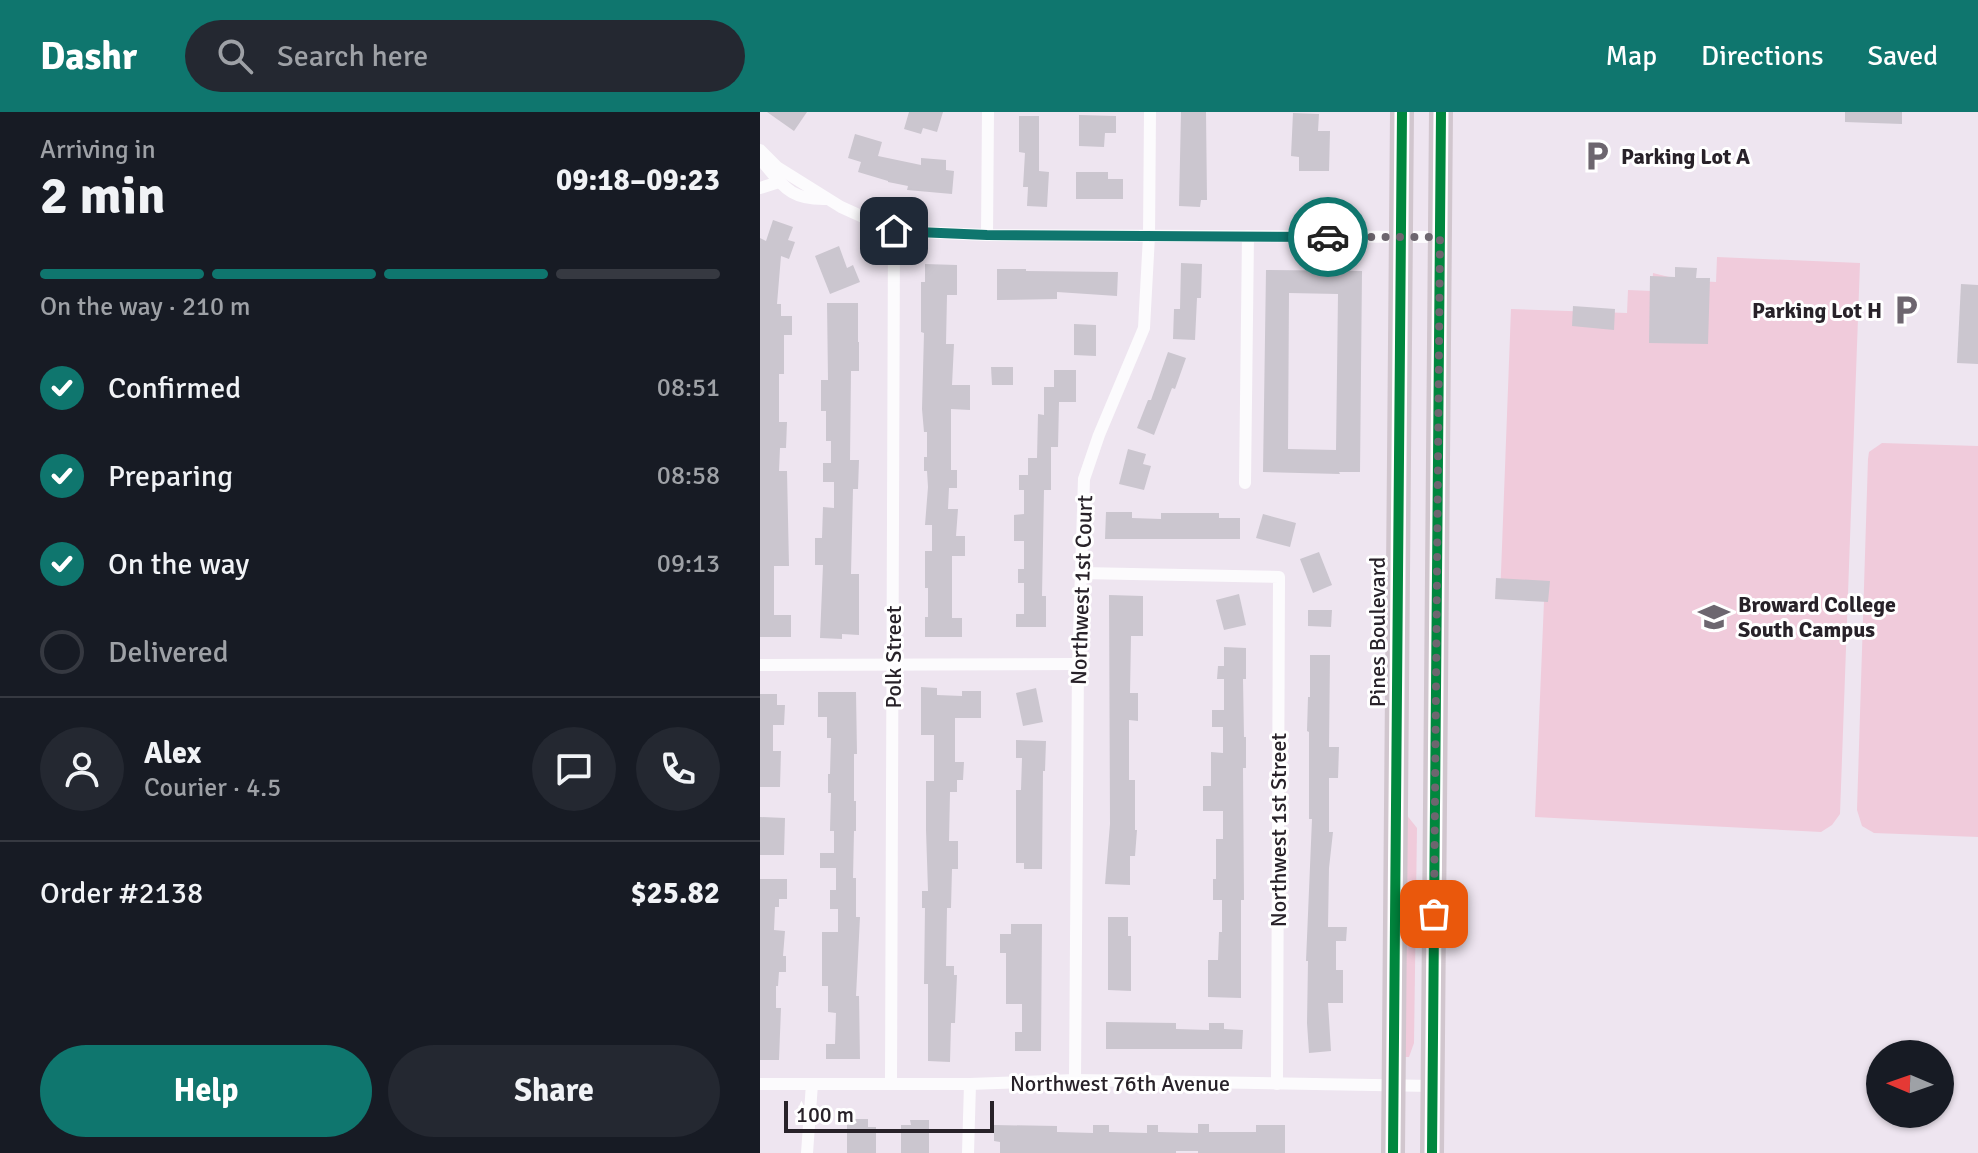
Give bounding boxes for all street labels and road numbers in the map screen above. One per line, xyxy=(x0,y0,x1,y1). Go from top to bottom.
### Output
street label: Northwest 1st Court xyxy=(1065,494,1098,685)
street label: Pines Boulevard xyxy=(1364,557,1391,707)
street label: Polk Street xyxy=(880,605,907,708)
street label: Northwest 1st Street xyxy=(1265,732,1292,927)
street label: Northwest 76th Avenue xyxy=(1010,1070,1230,1097)

